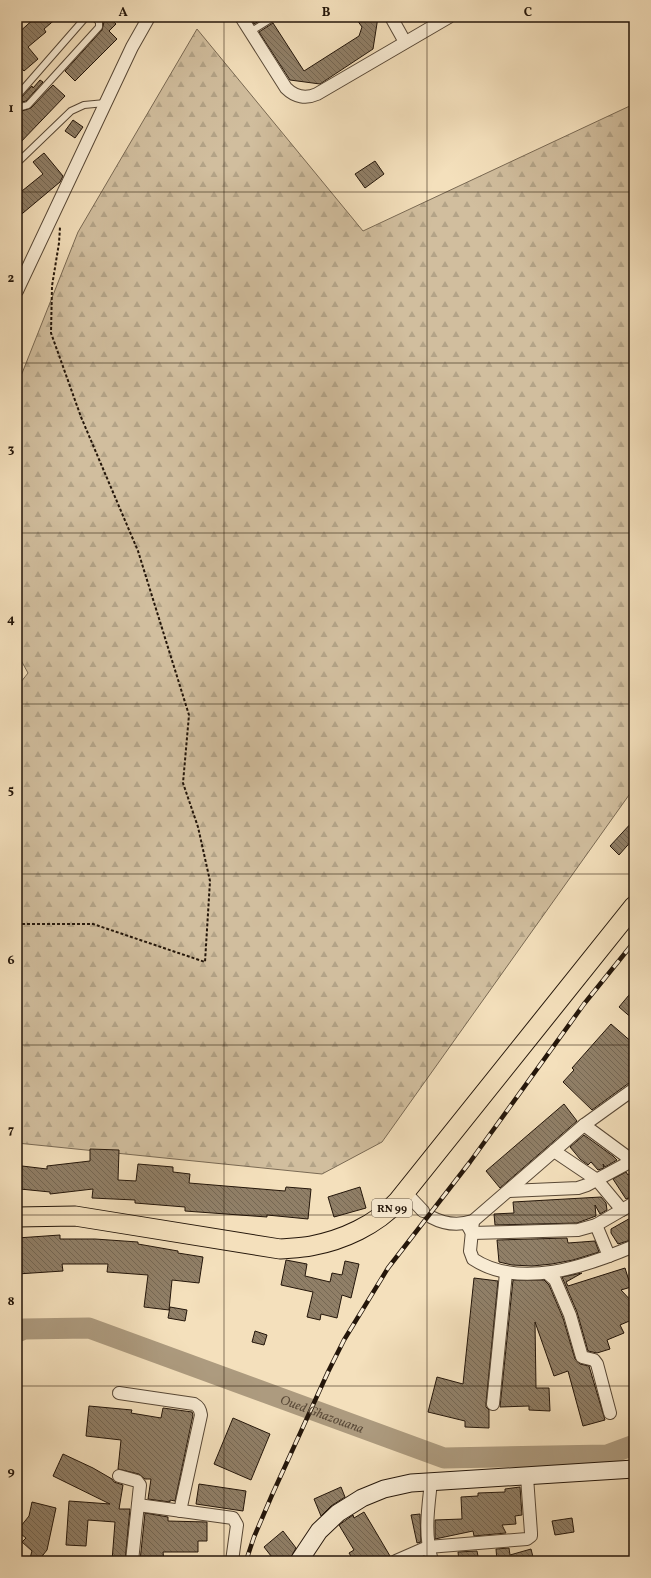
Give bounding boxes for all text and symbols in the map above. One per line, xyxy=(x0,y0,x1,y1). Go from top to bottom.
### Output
text: A xyxy=(118,4,128,22)
text: B xyxy=(322,4,331,22)
text: C xyxy=(524,4,532,22)
text: 1 xyxy=(8,100,14,118)
text: 2 xyxy=(8,270,15,288)
text: 3 xyxy=(8,441,15,459)
text: 4 xyxy=(7,611,15,629)
text: 5 xyxy=(8,782,14,800)
text: 6 xyxy=(7,952,15,970)
text: 7 xyxy=(8,1122,14,1140)
road number: RN 99 xyxy=(372,1199,412,1217)
text: 8 xyxy=(7,1293,15,1311)
water label: Oued Ghazouana xyxy=(277,1392,366,1439)
text: 9 xyxy=(7,1463,15,1481)

